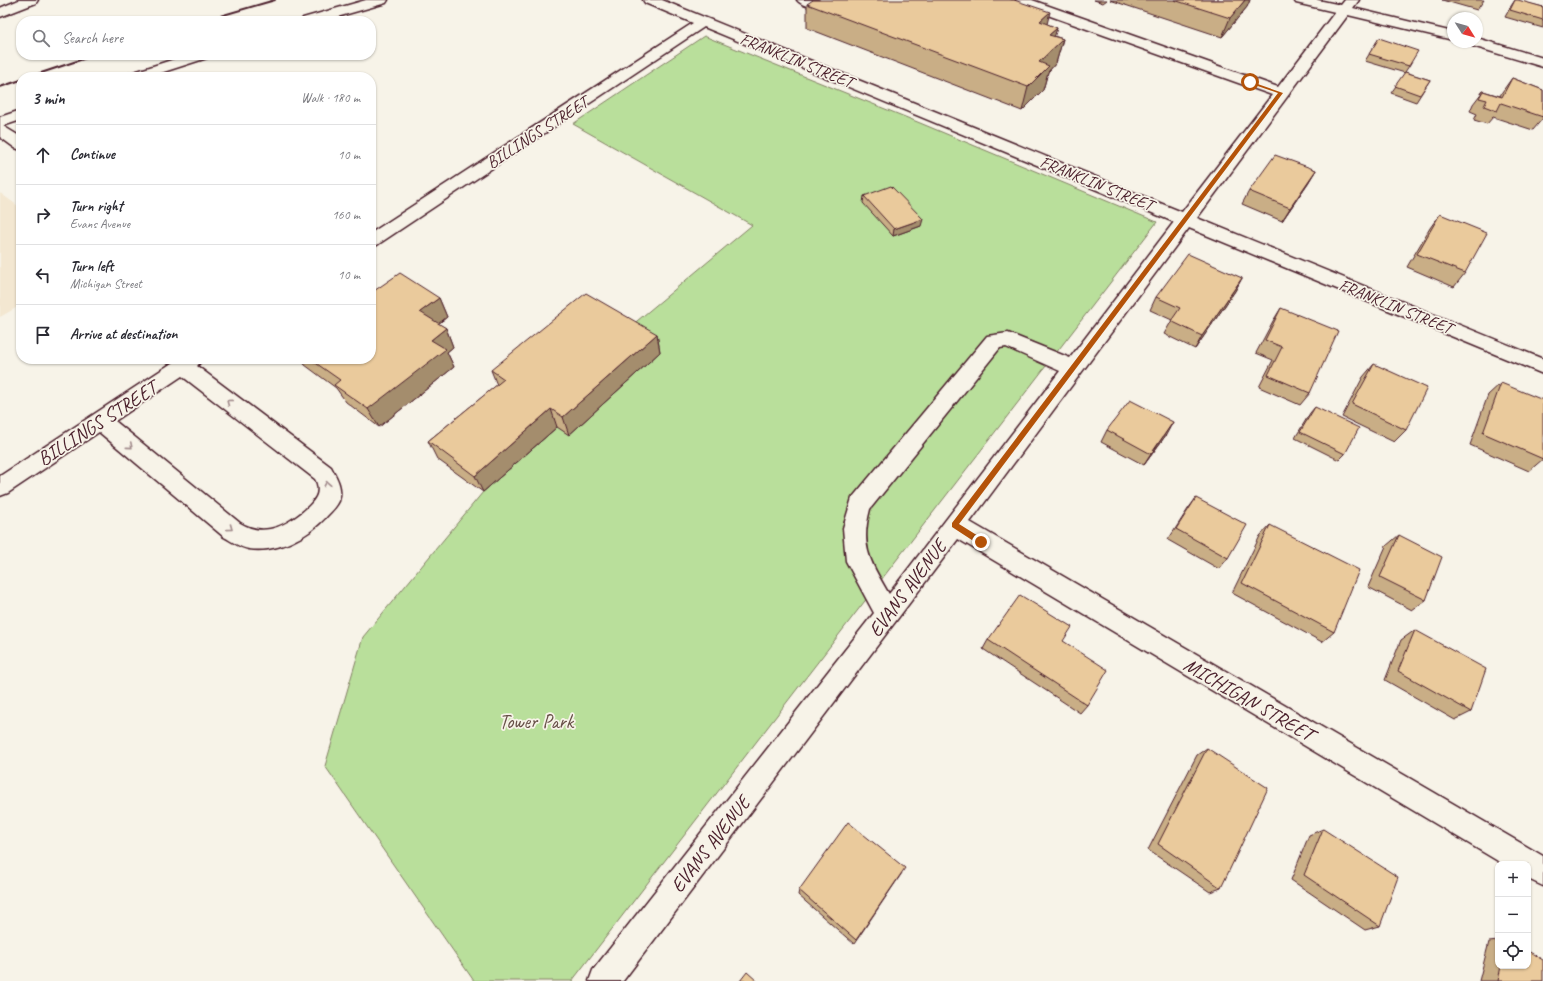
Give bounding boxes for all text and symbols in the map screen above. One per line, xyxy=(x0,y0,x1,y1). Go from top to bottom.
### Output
north arrow xyxy=(1447,12,1483,48)
search box xyxy=(16,16,376,60)
icon: search xyxy=(30,27,52,49)
street label: FRANKLIN STREET xyxy=(737,28,859,94)
text: Search here xyxy=(62,29,123,48)
route start xyxy=(1241,73,1259,91)
text: 3 min xyxy=(32,88,65,109)
text: Walk · 180 m xyxy=(301,90,360,106)
street label: BILLINGS STREET xyxy=(482,90,595,173)
icon: ahead xyxy=(32,144,54,166)
text: Continue xyxy=(70,145,115,164)
text: 10 m xyxy=(338,147,360,163)
street label: FRANKLIN STREET xyxy=(1037,151,1159,217)
text: Turn right xyxy=(70,197,123,216)
icon: right xyxy=(32,204,54,226)
text: 160 m xyxy=(332,207,360,223)
text: Evans Avenue xyxy=(70,216,130,232)
text: Turn left xyxy=(70,257,113,276)
icon: left xyxy=(32,264,54,286)
text: 10 m xyxy=(338,267,360,283)
street label: FRANKLIN STREET xyxy=(1336,274,1458,340)
text: Michigan Street xyxy=(70,276,142,292)
icon: arrive xyxy=(32,324,54,346)
text: Arrive at destination xyxy=(70,325,177,344)
street label: BILLINGS STREET xyxy=(33,373,165,471)
one-way arrow xyxy=(227,399,234,406)
one-way arrow xyxy=(125,441,132,448)
one-way arrow xyxy=(323,481,331,487)
one-way arrow xyxy=(226,523,233,530)
street label: EVANS AVENUE xyxy=(863,532,954,642)
route end xyxy=(972,533,990,551)
street label: MICHIGAN STREET xyxy=(1179,652,1322,749)
park label: Tower Park xyxy=(499,709,575,734)
street label: EVANS AVENUE xyxy=(665,789,758,897)
map controls xyxy=(1495,861,1531,969)
button: + xyxy=(1495,861,1531,897)
button: − xyxy=(1495,897,1531,933)
button: locate xyxy=(1495,933,1531,969)

